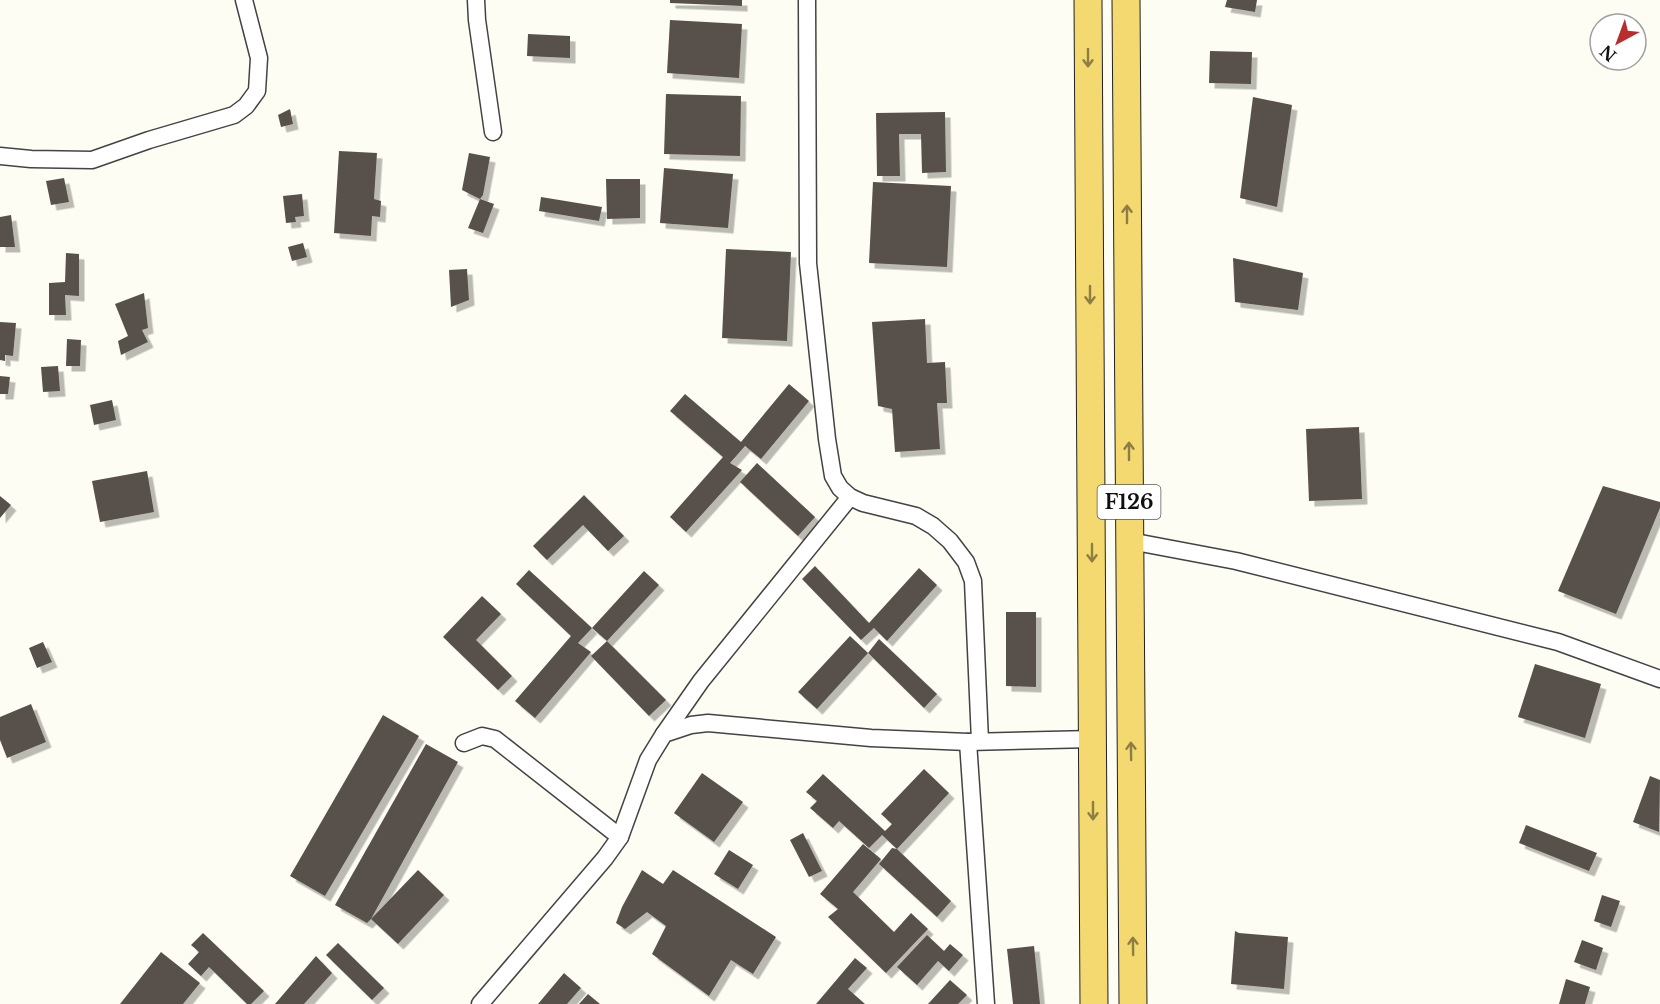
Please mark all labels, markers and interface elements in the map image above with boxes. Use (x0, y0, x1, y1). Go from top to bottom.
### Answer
north arrow (1588, 12, 1648, 72)
text: N (1596, 41, 1620, 66)
one-way arrow (1082, 48, 1094, 68)
one-way arrow (1121, 204, 1133, 224)
one-way arrow (1084, 285, 1096, 305)
one-way arrow (1123, 441, 1135, 461)
road number: F126 (1098, 485, 1160, 519)
one-way arrow (1086, 543, 1098, 563)
one-way arrow (1125, 741, 1137, 761)
one-way arrow (1087, 801, 1099, 821)
one-way arrow (1127, 936, 1139, 956)

